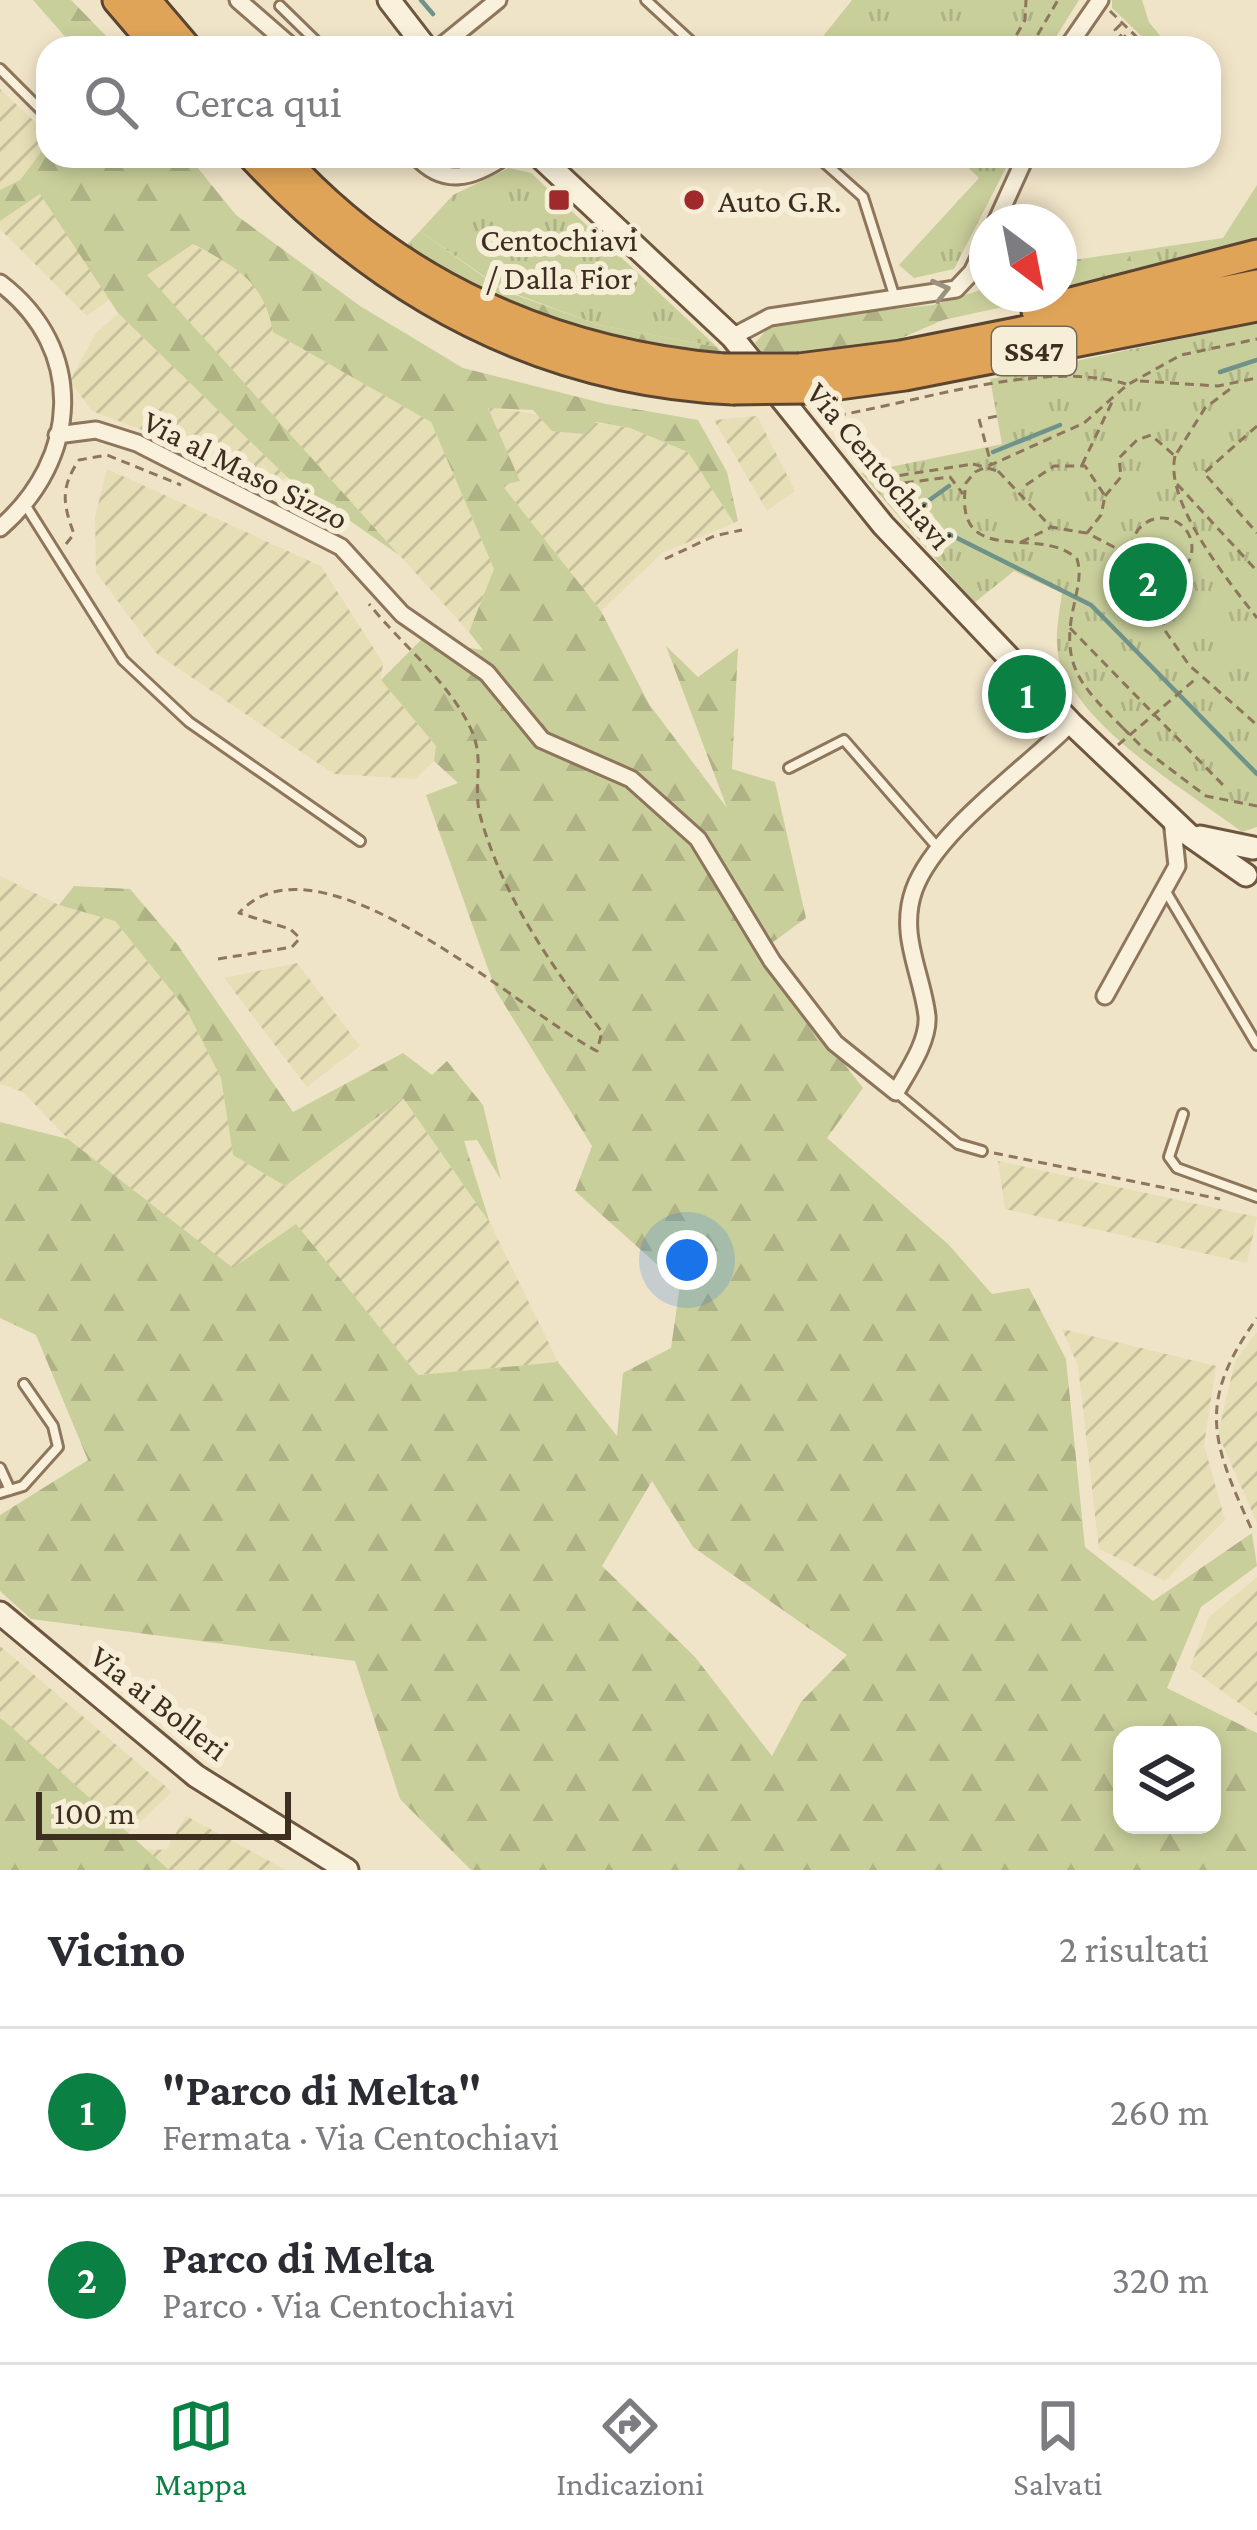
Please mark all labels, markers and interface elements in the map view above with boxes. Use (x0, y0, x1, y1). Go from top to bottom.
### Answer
search box (36, 36, 1221, 168)
icon: search (78, 69, 144, 135)
text: Cerca qui (174, 77, 342, 127)
place label: Auto G.R. (718, 182, 841, 219)
marker: Centochiavi / Dalla Fior (546, 187, 572, 213)
marker: Auto G.R. (681, 187, 707, 213)
north arrow (969, 204, 1077, 312)
place label: Centochiavi / Dalla Fior (480, 221, 638, 296)
one-way arrow (930, 279, 951, 304)
road number: SS47 (992, 327, 1076, 375)
street label: Via Centochiavi (799, 375, 960, 556)
street label: Via al Maso Sizzo (137, 402, 354, 537)
pin: 2 (1109, 537, 1187, 627)
pin: 1 (988, 649, 1066, 739)
your location (657, 1230, 717, 1290)
street label: Via ai Bolleri (83, 1637, 236, 1768)
map controls (1113, 1726, 1221, 1834)
button: layers (1113, 1726, 1221, 1834)
scale bar (36, 1786, 291, 1839)
text: 100 m (54, 1794, 135, 1831)
text: Vicino (48, 1920, 186, 1977)
text: 2 risultati (1059, 1927, 1209, 1970)
text: "Parco di Melta" (162, 2065, 481, 2115)
text: 1 (80, 2090, 94, 2133)
text: 260 m (1110, 2090, 1209, 2133)
text: Fermata · Via Centochiavi (162, 2115, 559, 2158)
text: Parco di Melta (162, 2233, 435, 2283)
text: 2 (77, 2258, 97, 2301)
text: 320 m (1111, 2258, 1209, 2301)
text: Parco · Via Centochiavi (162, 2283, 515, 2326)
tab: Mappa (155, 2393, 247, 2502)
tab: Indicazioni (556, 2393, 704, 2502)
tab: Salvati (1013, 2393, 1102, 2502)

